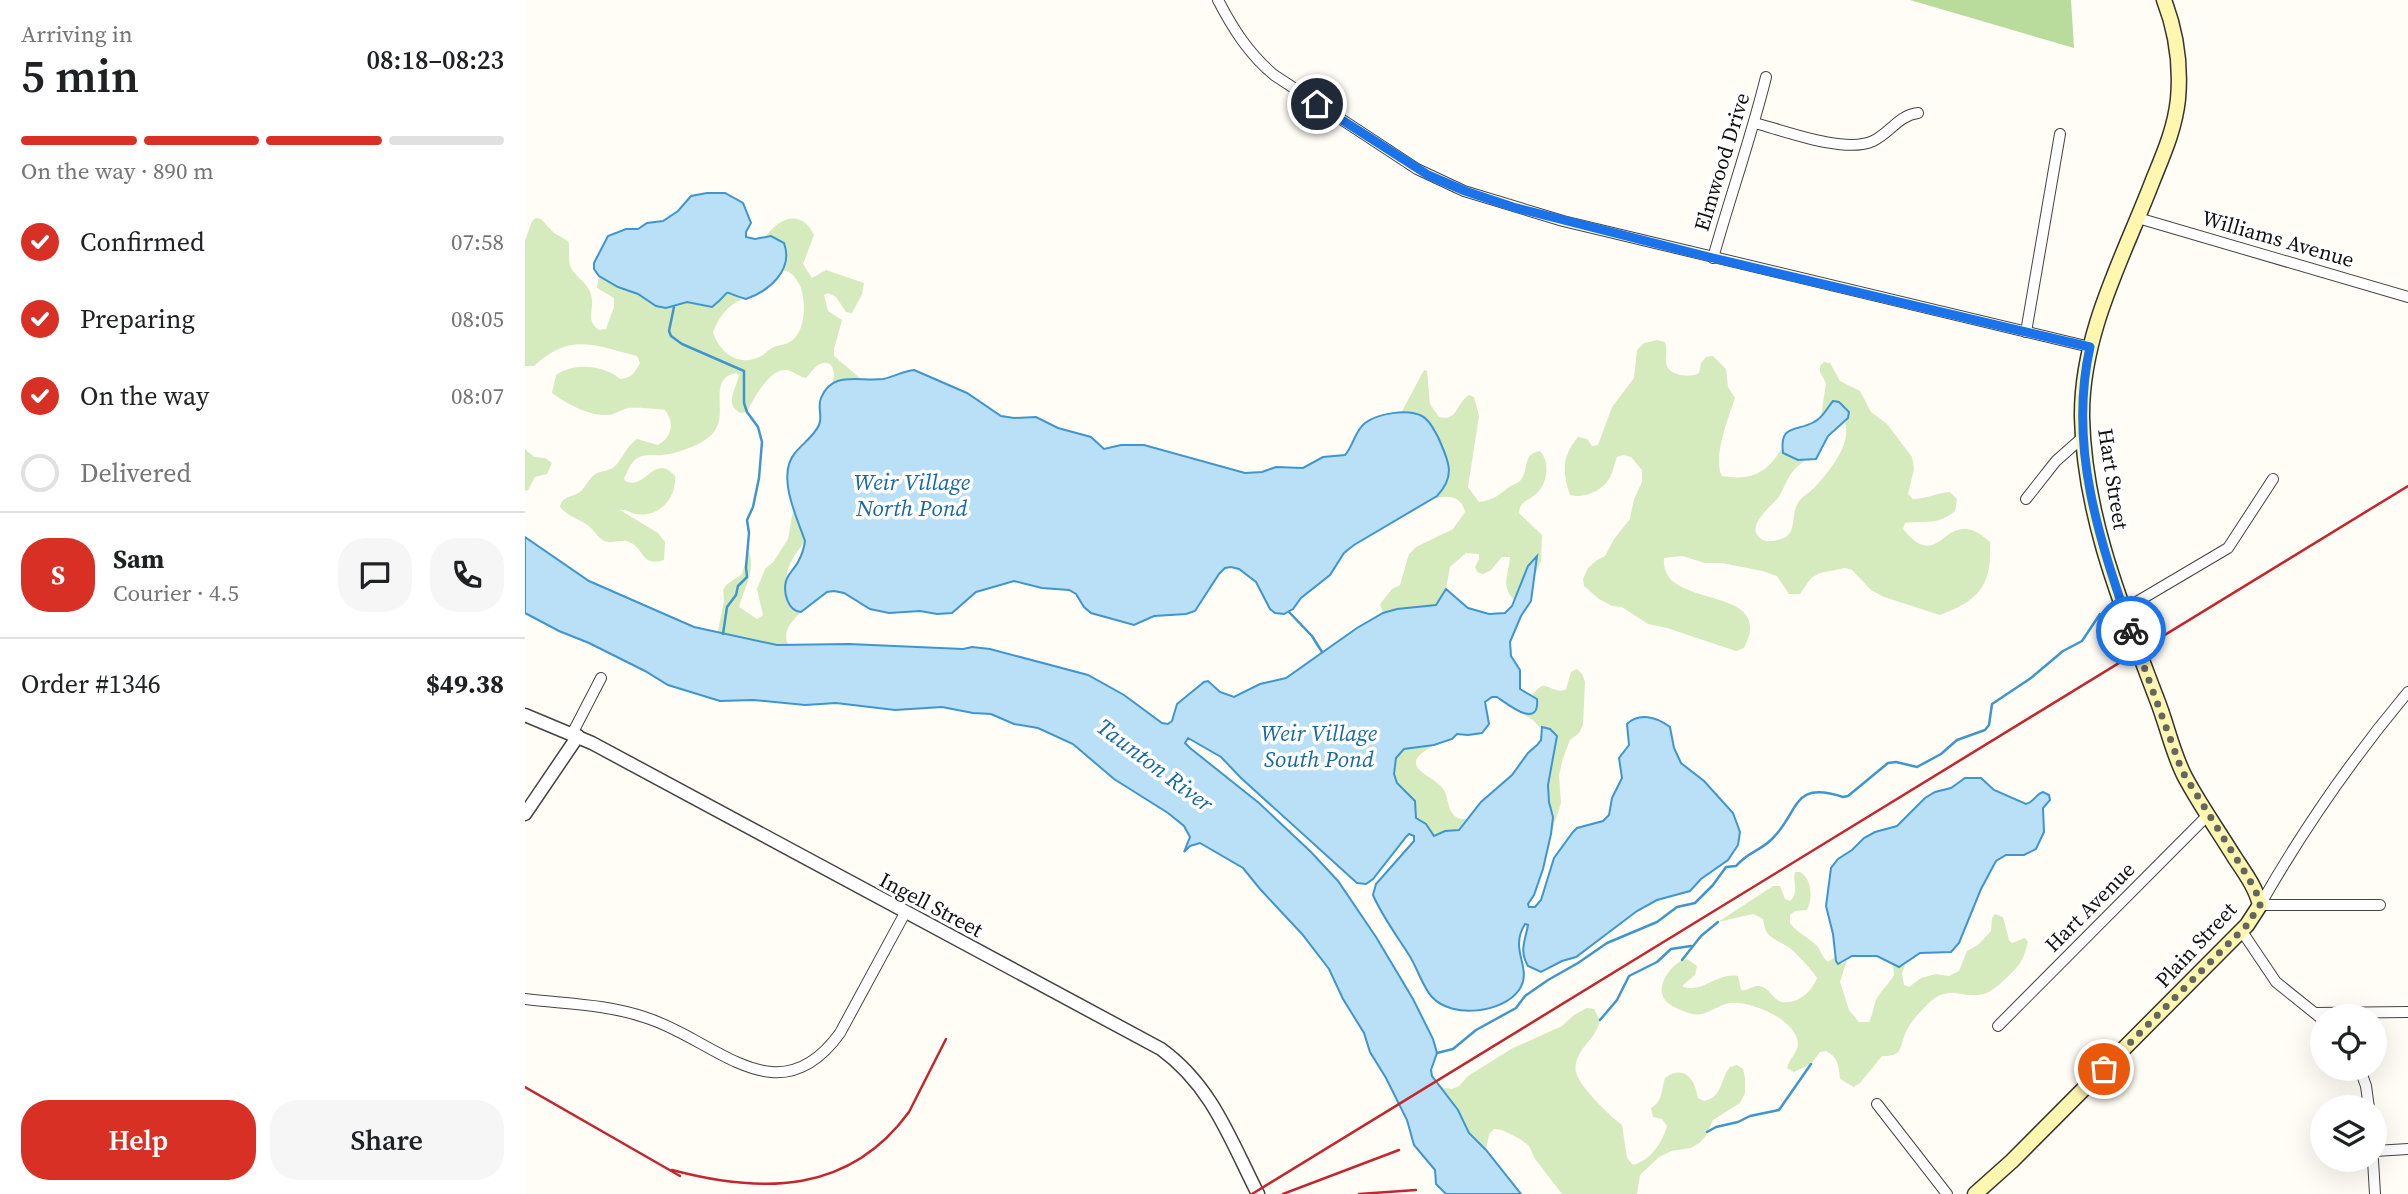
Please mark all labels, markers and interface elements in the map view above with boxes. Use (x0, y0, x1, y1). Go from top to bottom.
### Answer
text: Arriving in (21, 18, 133, 50)
text: 08:18–08:23 (367, 42, 504, 78)
text: 5 min (21, 44, 139, 107)
pin (1287, 74, 1347, 134)
icon: home (1298, 85, 1336, 123)
street label: Elmwood Drive (1687, 89, 1756, 235)
text: On the way · 890 m (21, 155, 214, 187)
street label: Williams Avenue (2199, 203, 2358, 274)
icon: check (21, 223, 59, 261)
text: Confirmed (80, 224, 205, 260)
text: 07:58 (451, 226, 504, 258)
icon: check (21, 300, 59, 338)
text: Preparing (80, 301, 195, 337)
text: 08:05 (451, 303, 504, 335)
icon: check (21, 377, 59, 415)
text: On the way (80, 378, 209, 414)
text: 08:07 (451, 380, 504, 412)
street label: Hart Street (2091, 426, 2136, 532)
text: Delivered (80, 455, 191, 491)
water label: Weir Village North Pond (854, 466, 971, 524)
button: chat (338, 538, 412, 612)
button: phone (430, 538, 504, 612)
text: Sam (113, 541, 164, 577)
text: S (51, 557, 65, 593)
text: Courier · 4.5 (113, 577, 239, 609)
courier (2096, 596, 2166, 666)
icon: bike (2112, 612, 2150, 650)
text: Order #1346 (21, 666, 161, 702)
text: $49.38 (426, 666, 504, 702)
water label: Taunton River (1090, 711, 1220, 820)
water label: Weir Village South Pond (1261, 717, 1378, 775)
street label: Hart Avenue (2038, 855, 2141, 958)
street label: Ingell Street (874, 865, 988, 944)
street label: Plain Street (2148, 895, 2243, 994)
map controls (2310, 1004, 2387, 1172)
button: locate (2310, 1004, 2387, 1081)
pin (2074, 1039, 2134, 1099)
icon: bag (2085, 1050, 2123, 1088)
button: layers (2310, 1095, 2387, 1172)
button: Help (21, 1100, 256, 1180)
button: Share (270, 1100, 504, 1180)

